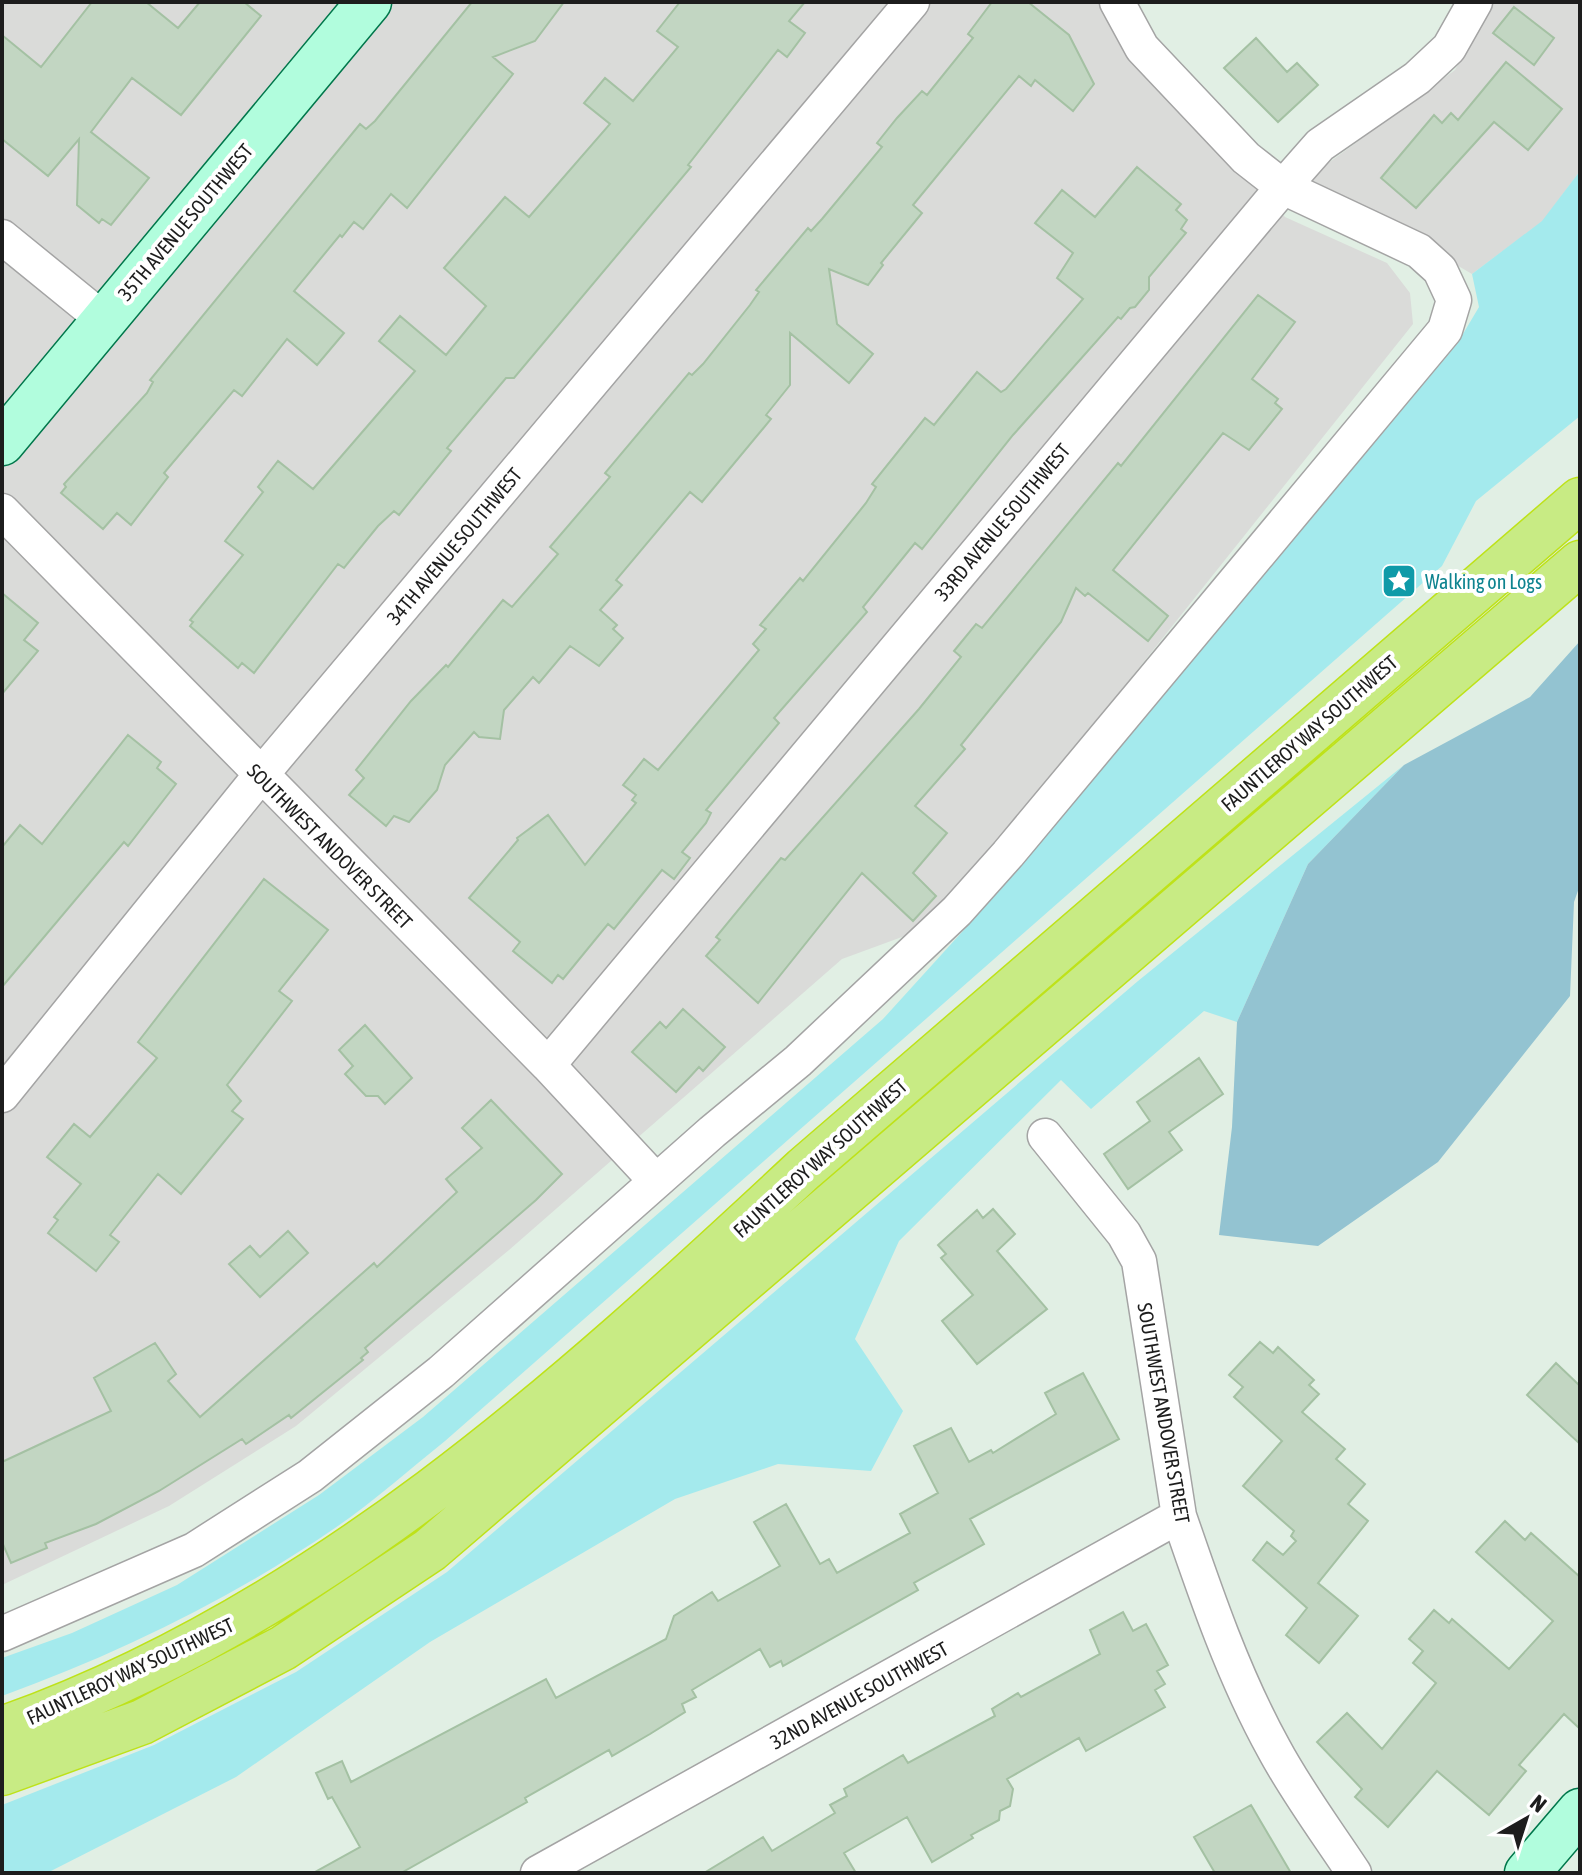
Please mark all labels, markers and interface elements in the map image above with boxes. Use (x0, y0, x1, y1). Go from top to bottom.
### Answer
street label: 35TH AVENUE SOUTHWEST (113, 139, 257, 305)
street label: 33RD AVENUE SOUTHWEST (930, 439, 1075, 605)
street label: 34TH AVENUE SOUTHWEST (382, 463, 526, 629)
place icon: Walking on Logs (1380, 562, 1418, 600)
place label: Walking on Logs (1425, 570, 1542, 593)
street label: FAUNTLEROY WAY SOUTHWEST (1216, 650, 1402, 816)
street label: SOUTHWEST ANDOVER STREET (243, 759, 417, 933)
street label: FAUNTLEROY WAY SOUTHWEST (728, 1074, 912, 1242)
street label: SOUTHWEST ANDOVER STREET (1133, 1301, 1195, 1525)
street label: FAUNTLEROY WAY SOUTHWEST (23, 1613, 237, 1729)
street label: 32ND AVENUE SOUTHWEST (766, 1636, 952, 1753)
north arrow (1486, 1779, 1566, 1859)
text: N (1525, 1789, 1552, 1818)

